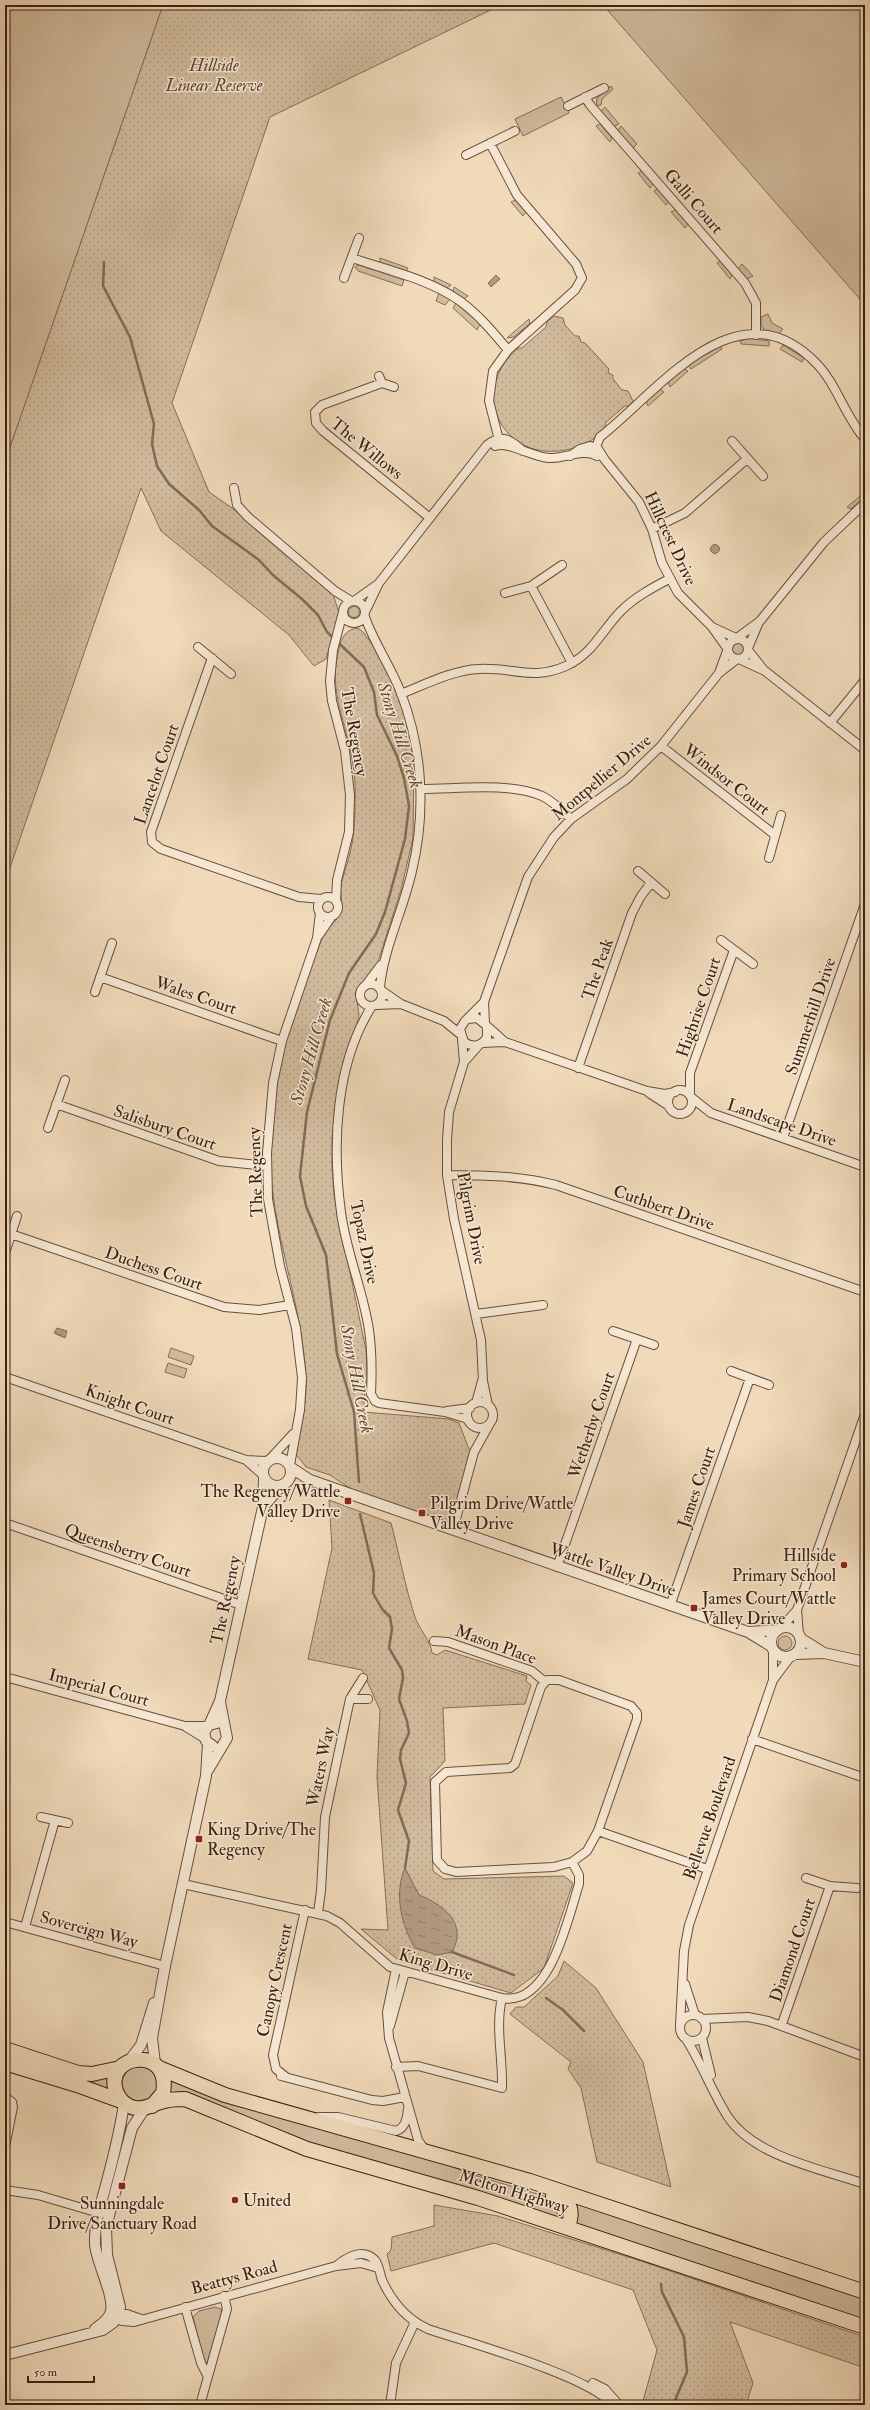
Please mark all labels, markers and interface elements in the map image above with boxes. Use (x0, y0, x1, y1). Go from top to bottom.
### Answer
park label: Hillside Linear Reserve (165, 55, 263, 96)
street label: Galli Court (660, 164, 728, 239)
street label: The Willows (326, 413, 407, 484)
street label: Hillcrest Drive (640, 488, 701, 589)
water label: Stony Hill Creek (371, 678, 427, 791)
street label: The Regency (335, 686, 373, 779)
street label: Lancelot Court (129, 721, 184, 827)
street label: Montpellier Drive (547, 730, 656, 826)
street label: Windsor Court (678, 738, 775, 820)
street label: The Peak (577, 936, 618, 1003)
street label: Highrise Court (672, 954, 726, 1060)
street label: Summerhill Drive (781, 955, 840, 1078)
street label: Wales Court (151, 971, 240, 1019)
water label: Stony Hill Creek (285, 995, 338, 1108)
street label: Landscape Drive (724, 1094, 839, 1152)
street label: Salisbury Court (111, 1100, 219, 1156)
street label: The Regency (243, 1126, 269, 1217)
street label: Pilgrim Drive (452, 1170, 491, 1266)
street label: Cuthbert Drive (611, 1180, 717, 1235)
street label: Topaz Drive (344, 1198, 384, 1286)
street label: Duchess Court (102, 1242, 206, 1295)
water label: Stony Hill Creek (335, 1322, 378, 1435)
street label: Wetherby Court (563, 1369, 621, 1482)
street label: Knight Court (83, 1379, 178, 1430)
street label: James Court (672, 1443, 721, 1532)
place label: The Regency/Wattle Valley Drive (200, 1481, 340, 1523)
place label: Pilgrim Drive/Wattle Valley Drive (430, 1493, 573, 1535)
marker: The Regency/Wattle Valley Drive (343, 1496, 353, 1506)
marker: Pilgrim Drive/Wattle Valley Drive (417, 1508, 427, 1518)
street label: Queensberry Court (62, 1519, 194, 1583)
street label: Wattle Valley Drive (546, 1538, 679, 1602)
place label: Hillside Primary School (732, 1545, 837, 1587)
street label: The Regency (206, 1553, 246, 1646)
marker: Hillside Primary School (839, 1560, 849, 1570)
place label: James Court/Wattle Valley Drive (701, 1588, 836, 1630)
marker: James Court/Wattle Valley Drive (689, 1603, 699, 1613)
street label: Mason Place (452, 1620, 539, 1669)
street label: Imperial Court (46, 1664, 152, 1712)
street label: Waters Way (302, 1725, 340, 1810)
street label: Bellevue Boulevard (679, 1753, 741, 1883)
place label: King Drive/The Regency (207, 1819, 316, 1861)
marker: King Drive/The Regency (194, 1834, 204, 1844)
street label: Diamond Court (765, 1895, 820, 2005)
street label: Sovereign Way (37, 1906, 141, 1954)
street label: Canopy Crescent (252, 1921, 298, 2039)
street label: King Drive (396, 1944, 475, 1985)
street label: Melton Highway (456, 2165, 572, 2219)
marker: Sunningdale Drive/Sanctuary Road (117, 2181, 127, 2191)
place label: United (243, 2190, 292, 2211)
place label: Sunningdale Drive/Sanctuary Road (47, 2193, 197, 2235)
marker: United (230, 2195, 240, 2205)
street label: Beattys Road (189, 2256, 281, 2300)
scale bar (28, 2358, 94, 2384)
text: 50 m (34, 2365, 58, 2380)

